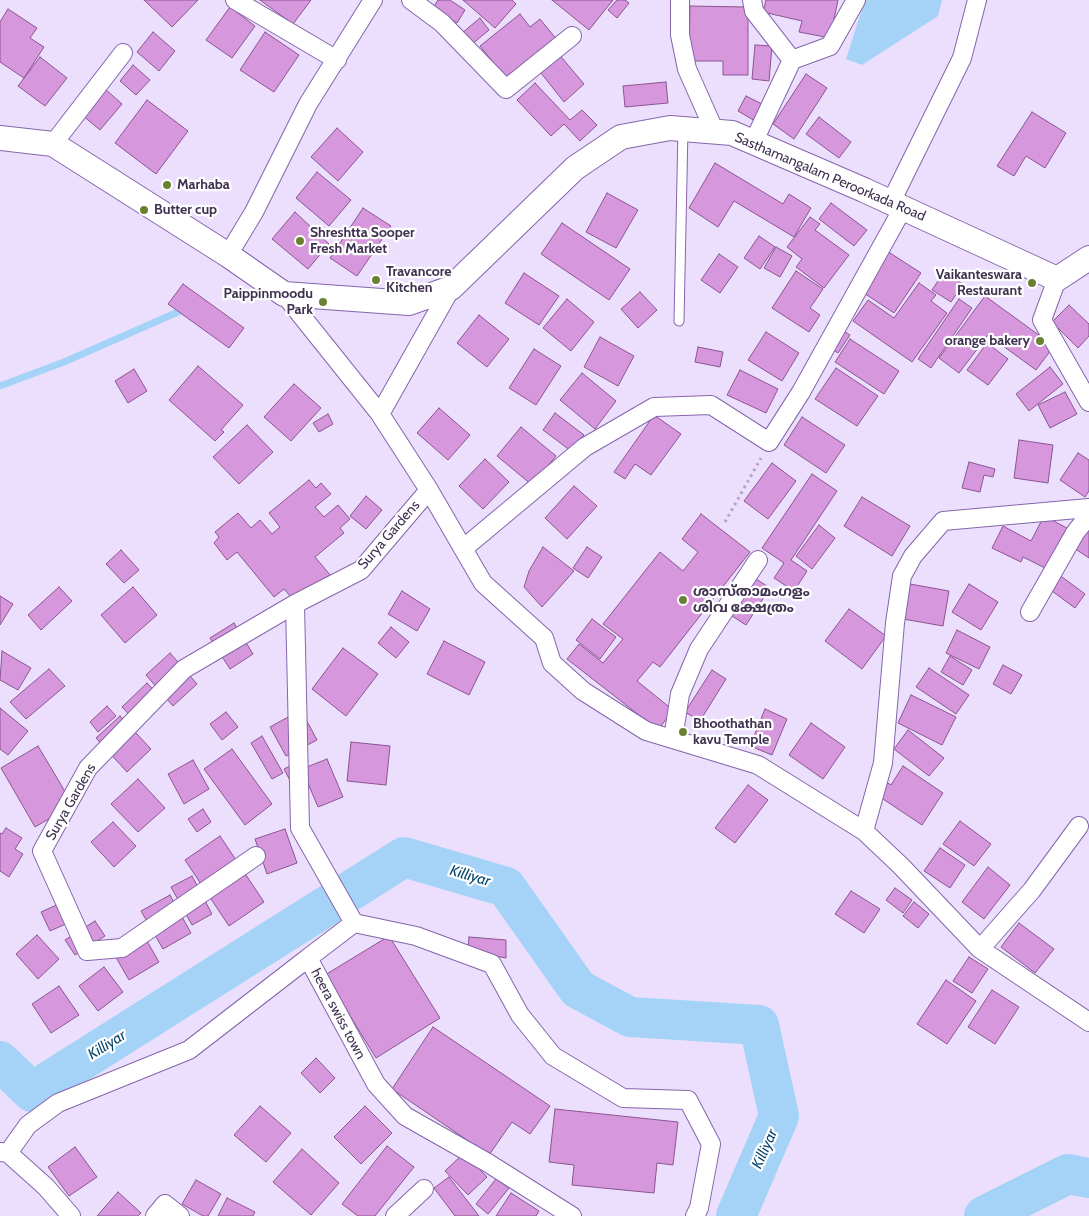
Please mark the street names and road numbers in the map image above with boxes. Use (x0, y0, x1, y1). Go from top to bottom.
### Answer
street label: Sasthamangalam Peroorkada Road (732, 129, 928, 225)
street label: Surya Gardens (355, 497, 423, 573)
street label: Surya Gardens (42, 761, 100, 843)
street label: heera swiss town (307, 966, 369, 1062)

